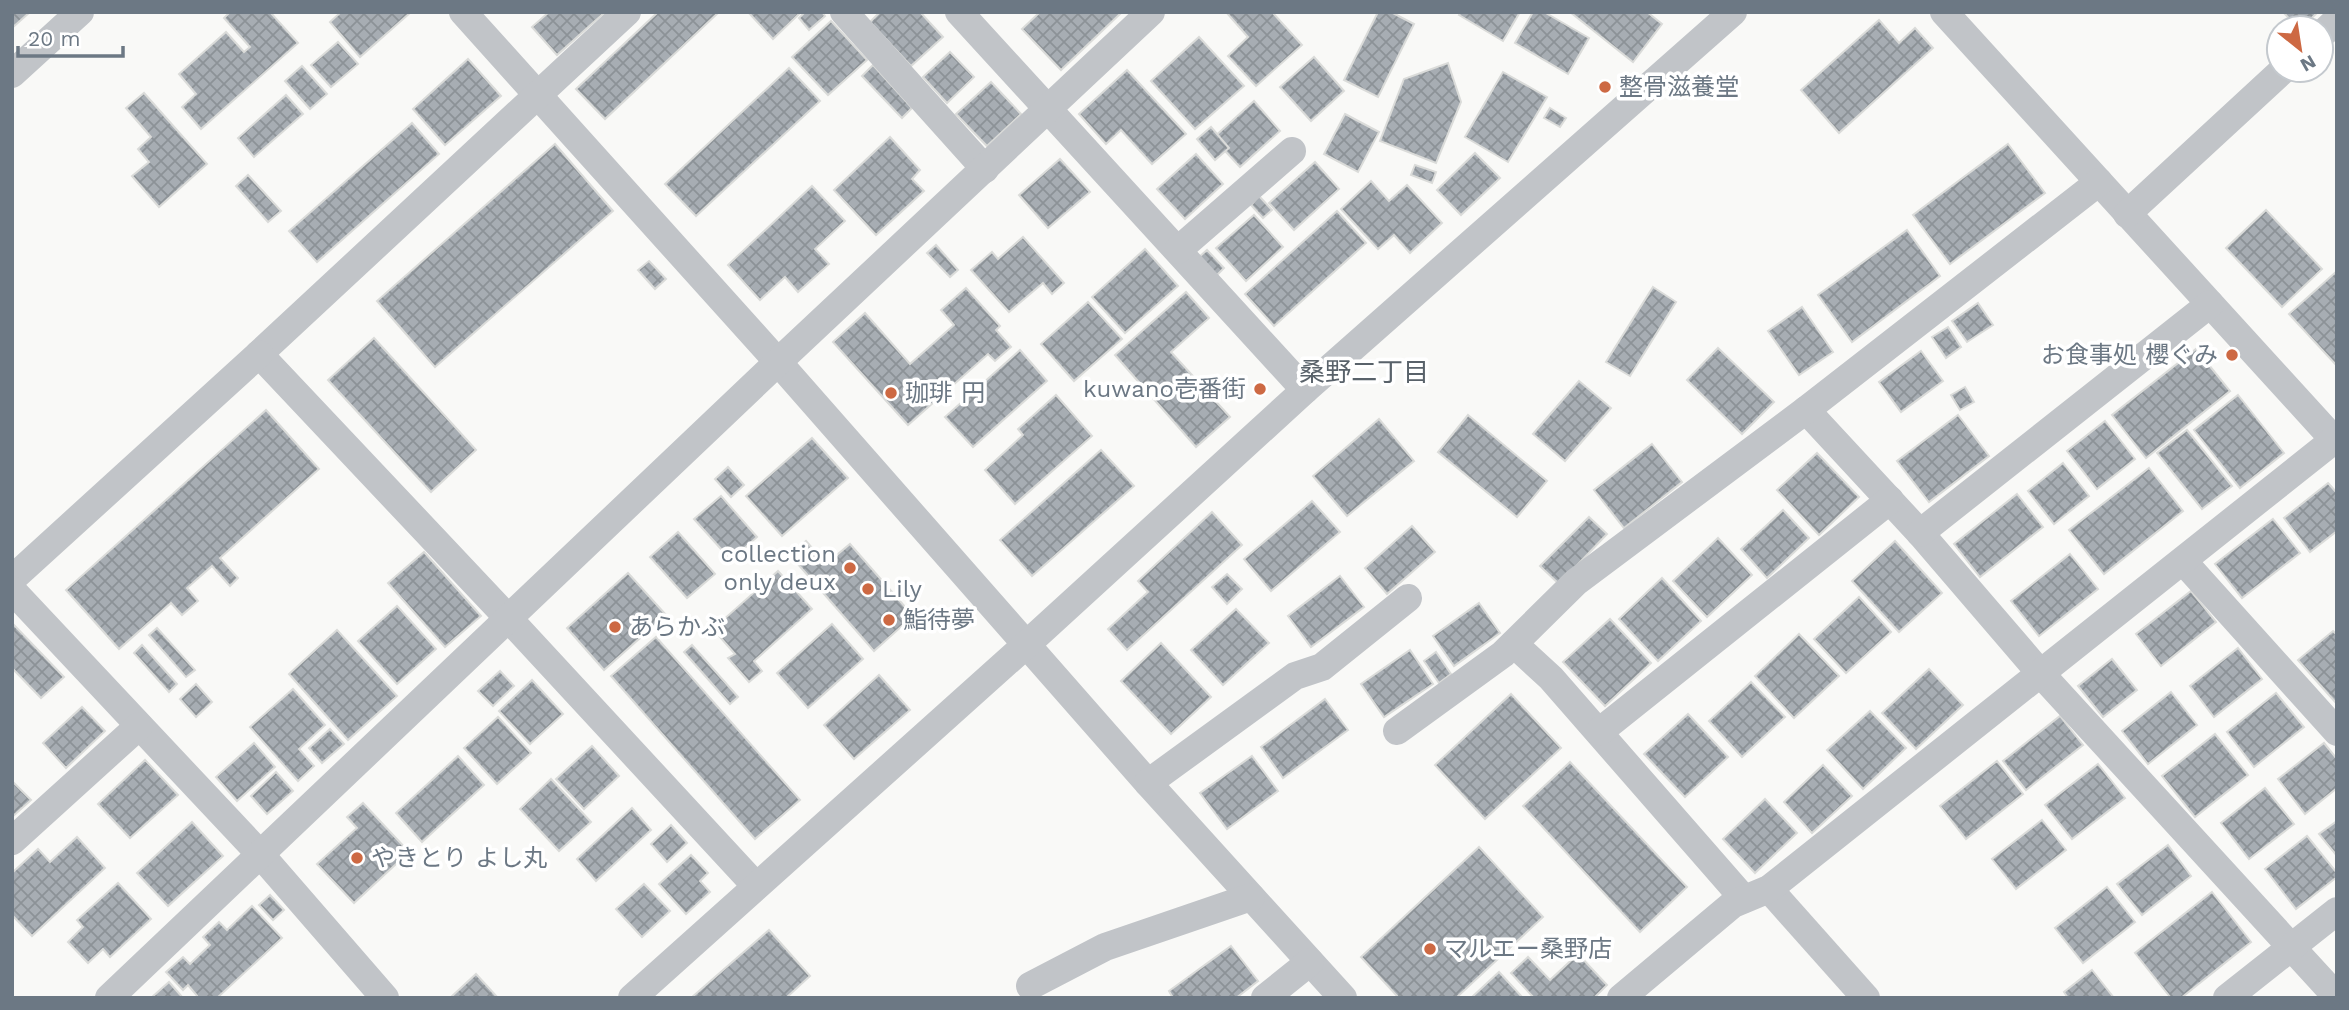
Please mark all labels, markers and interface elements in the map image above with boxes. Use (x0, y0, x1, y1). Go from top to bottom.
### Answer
scale bar (18, 14, 122, 58)
north arrow (2265, 14, 2335, 84)
text: 20 m (28, 26, 80, 51)
text: N (2296, 50, 2320, 77)
place label: 整骨滋養堂 (1619, 73, 1739, 101)
marker: 整骨滋養堂 (1597, 79, 1613, 95)
place label: お食事処 櫻ぐみ (2041, 341, 2218, 369)
marker: お食事処 櫻ぐみ (2224, 347, 2240, 363)
district label: 桑野二丁目 (1299, 357, 1429, 387)
place label: kuwano壱番街 (1083, 375, 1246, 403)
place label: 珈琲 円 (905, 379, 985, 407)
marker: kuwano壱番街 (1252, 381, 1268, 397)
marker: 珈琲 円 (883, 385, 899, 401)
place label: collection only deux (720, 540, 836, 596)
marker: collection only deux (842, 560, 858, 576)
place label: Lily (882, 575, 922, 603)
marker: Lily (860, 581, 876, 597)
place label: 鮨待夢 (903, 606, 975, 634)
marker: 鮨待夢 (881, 612, 897, 628)
place label: あらかぶ (629, 613, 725, 641)
marker: あらかぶ (607, 619, 623, 635)
place label: やきとり よし丸 (371, 844, 547, 872)
marker: やきとり よし丸 (349, 850, 365, 866)
place label: マルエー桑野店 (1444, 935, 1612, 963)
marker: マルエー桑野店 (1422, 941, 1438, 957)

